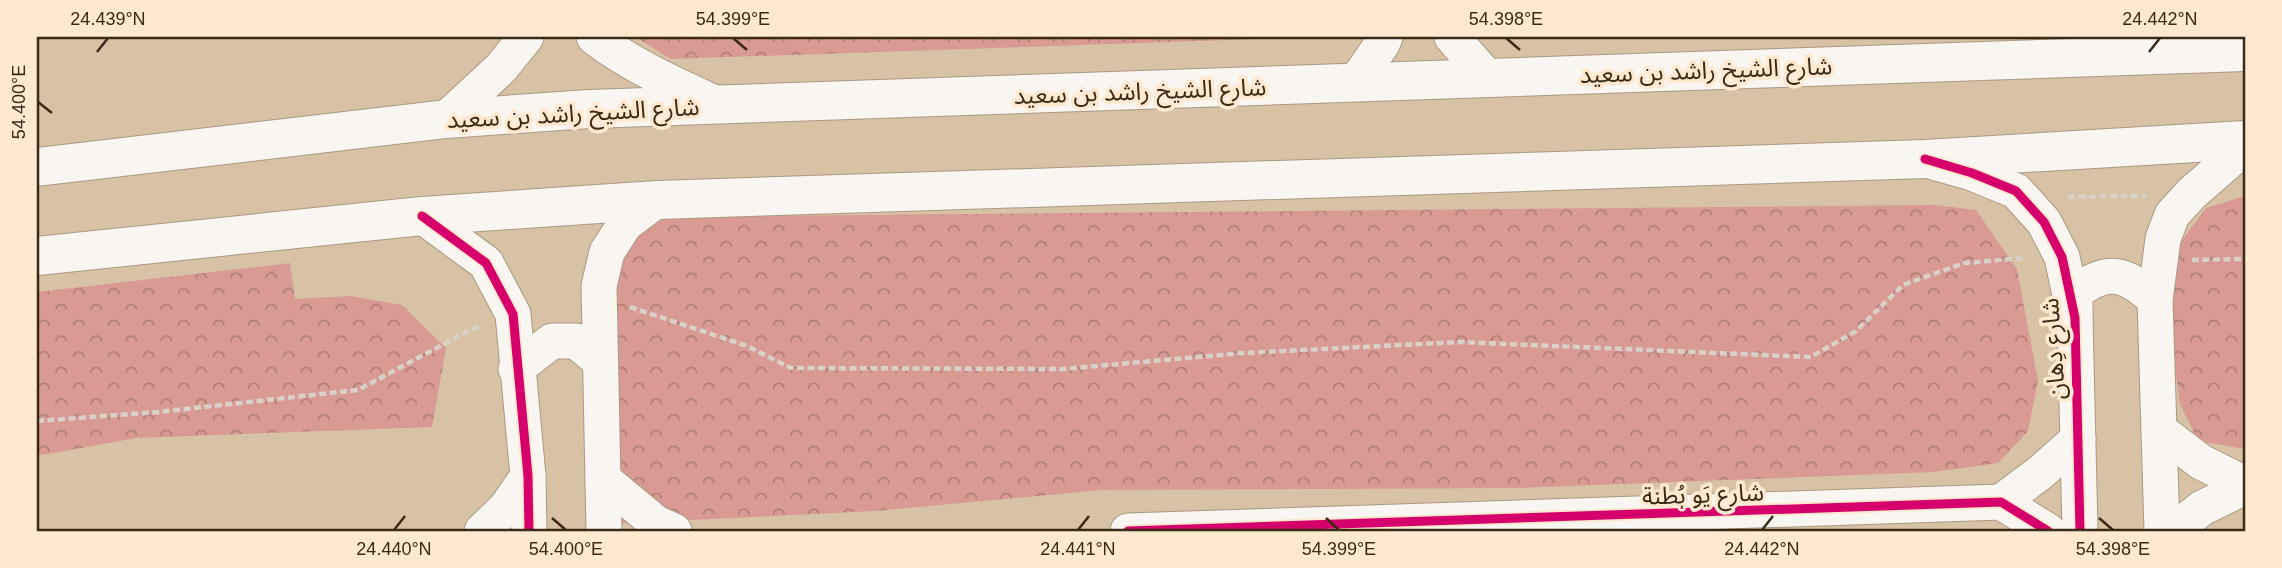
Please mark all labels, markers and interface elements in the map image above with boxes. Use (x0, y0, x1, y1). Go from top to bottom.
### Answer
text: 24.439°N (70, 9, 146, 29)
text: 54.399°E (696, 9, 770, 29)
text: 54.398°E (1469, 9, 1543, 29)
text: 24.442°N (2122, 9, 2198, 29)
street label: شارع الشيخ راشد بن سعيد (1579, 52, 1833, 92)
text: 54.400°E (9, 65, 29, 139)
street label: شارع الشيخ راشد بن سعيد (1013, 73, 1267, 113)
street label: شارع الشيخ راشد بن سعيد (446, 93, 700, 137)
street label: شارع دِهان (2036, 297, 2074, 401)
street label: شارع يَو بُطنة (1642, 478, 1765, 514)
text: 24.440°N (356, 539, 432, 559)
text: 54.400°E (529, 539, 603, 559)
text: 24.441°N (1040, 539, 1116, 559)
text: 54.399°E (1302, 539, 1376, 559)
text: 24.442°N (1724, 539, 1800, 559)
text: 54.398°E (2076, 539, 2150, 559)

